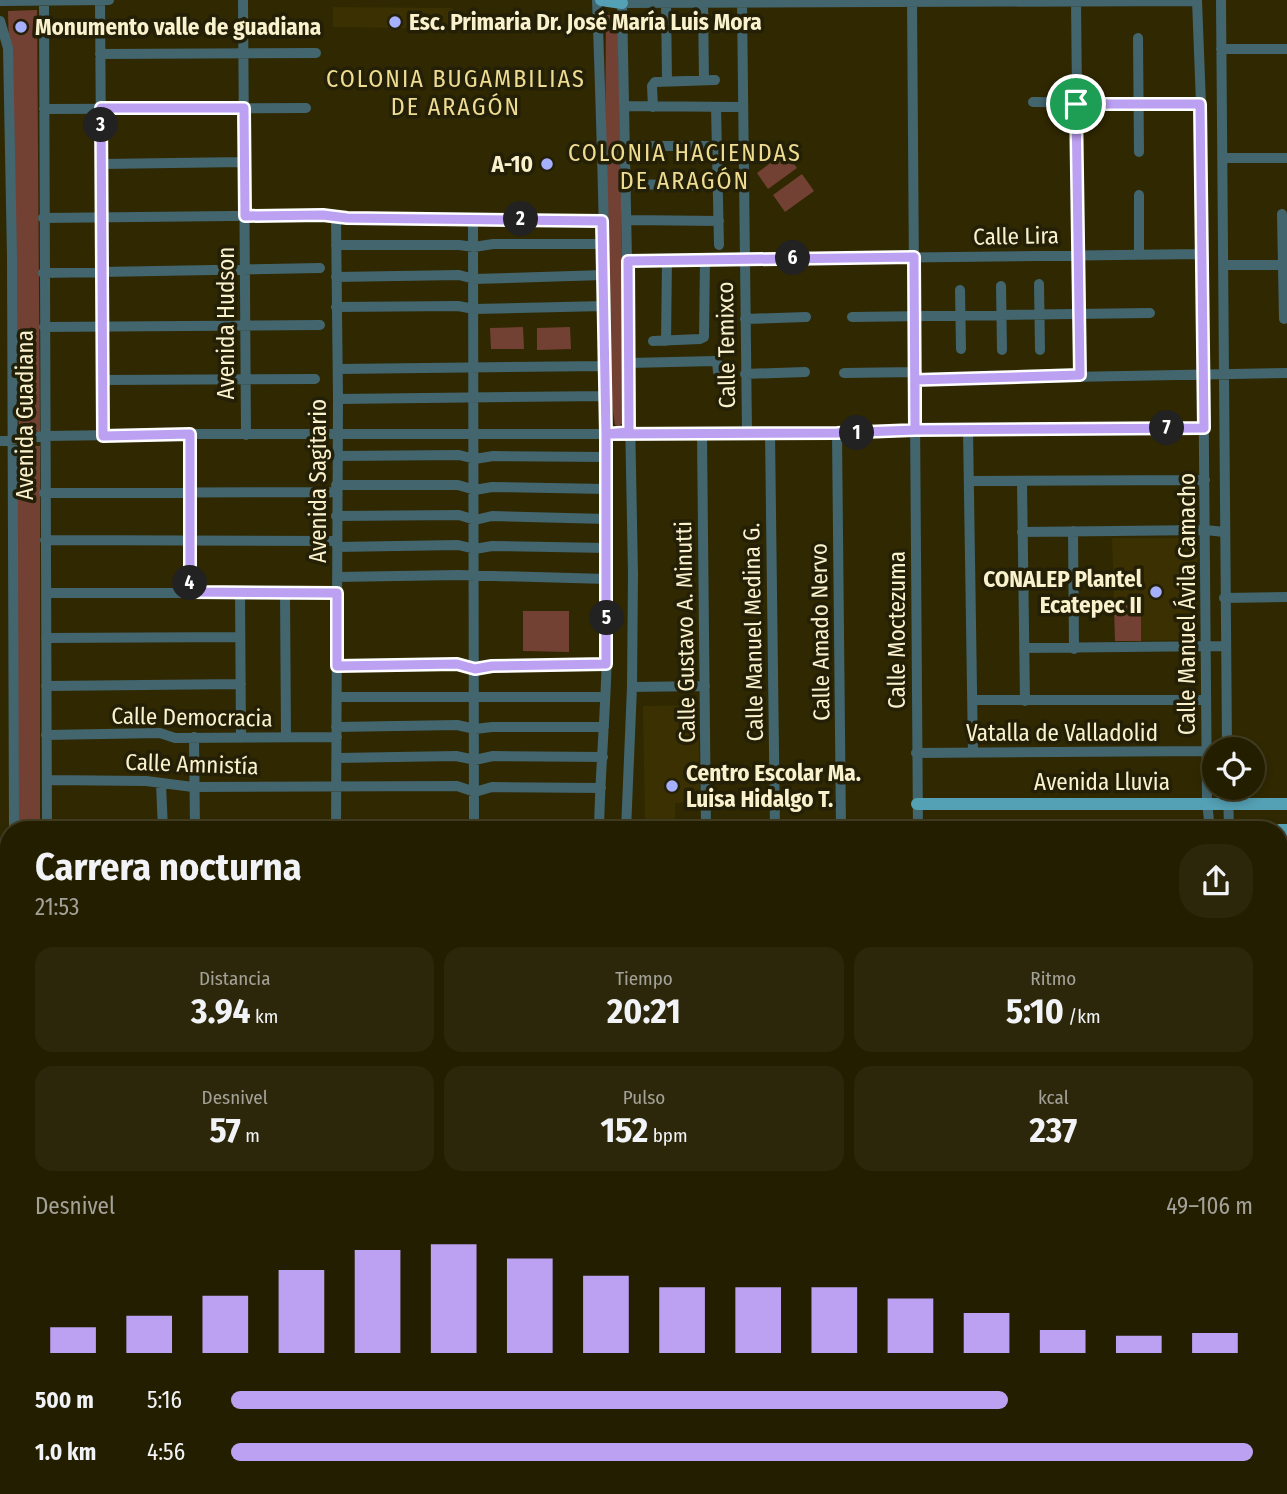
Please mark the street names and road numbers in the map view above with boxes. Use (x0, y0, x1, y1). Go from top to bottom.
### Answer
street label: Calle Lira (973, 221, 1059, 251)
street label: Avenida Hudson (212, 247, 240, 399)
street label: Calle Temixco (711, 281, 741, 409)
street label: Avenida Guadiana (11, 330, 39, 500)
street label: Avenida Sagitario (304, 399, 332, 563)
street label: Calle Manuel Ávila Camacho (1172, 473, 1201, 735)
street label: Calle Gustavo A. Minutti (669, 521, 701, 743)
street label: Calle Manuel Medina G. (737, 522, 769, 742)
street label: Calle Amado Nervo (804, 543, 836, 721)
street label: Calle Moctezuma (883, 551, 911, 709)
street label: Calle Democracia (111, 702, 273, 732)
street label: Vatalla de Valladolid (966, 719, 1158, 747)
street label: Calle Amnistía (125, 748, 259, 780)
street label: Avenida Lluvia (1034, 768, 1170, 796)

